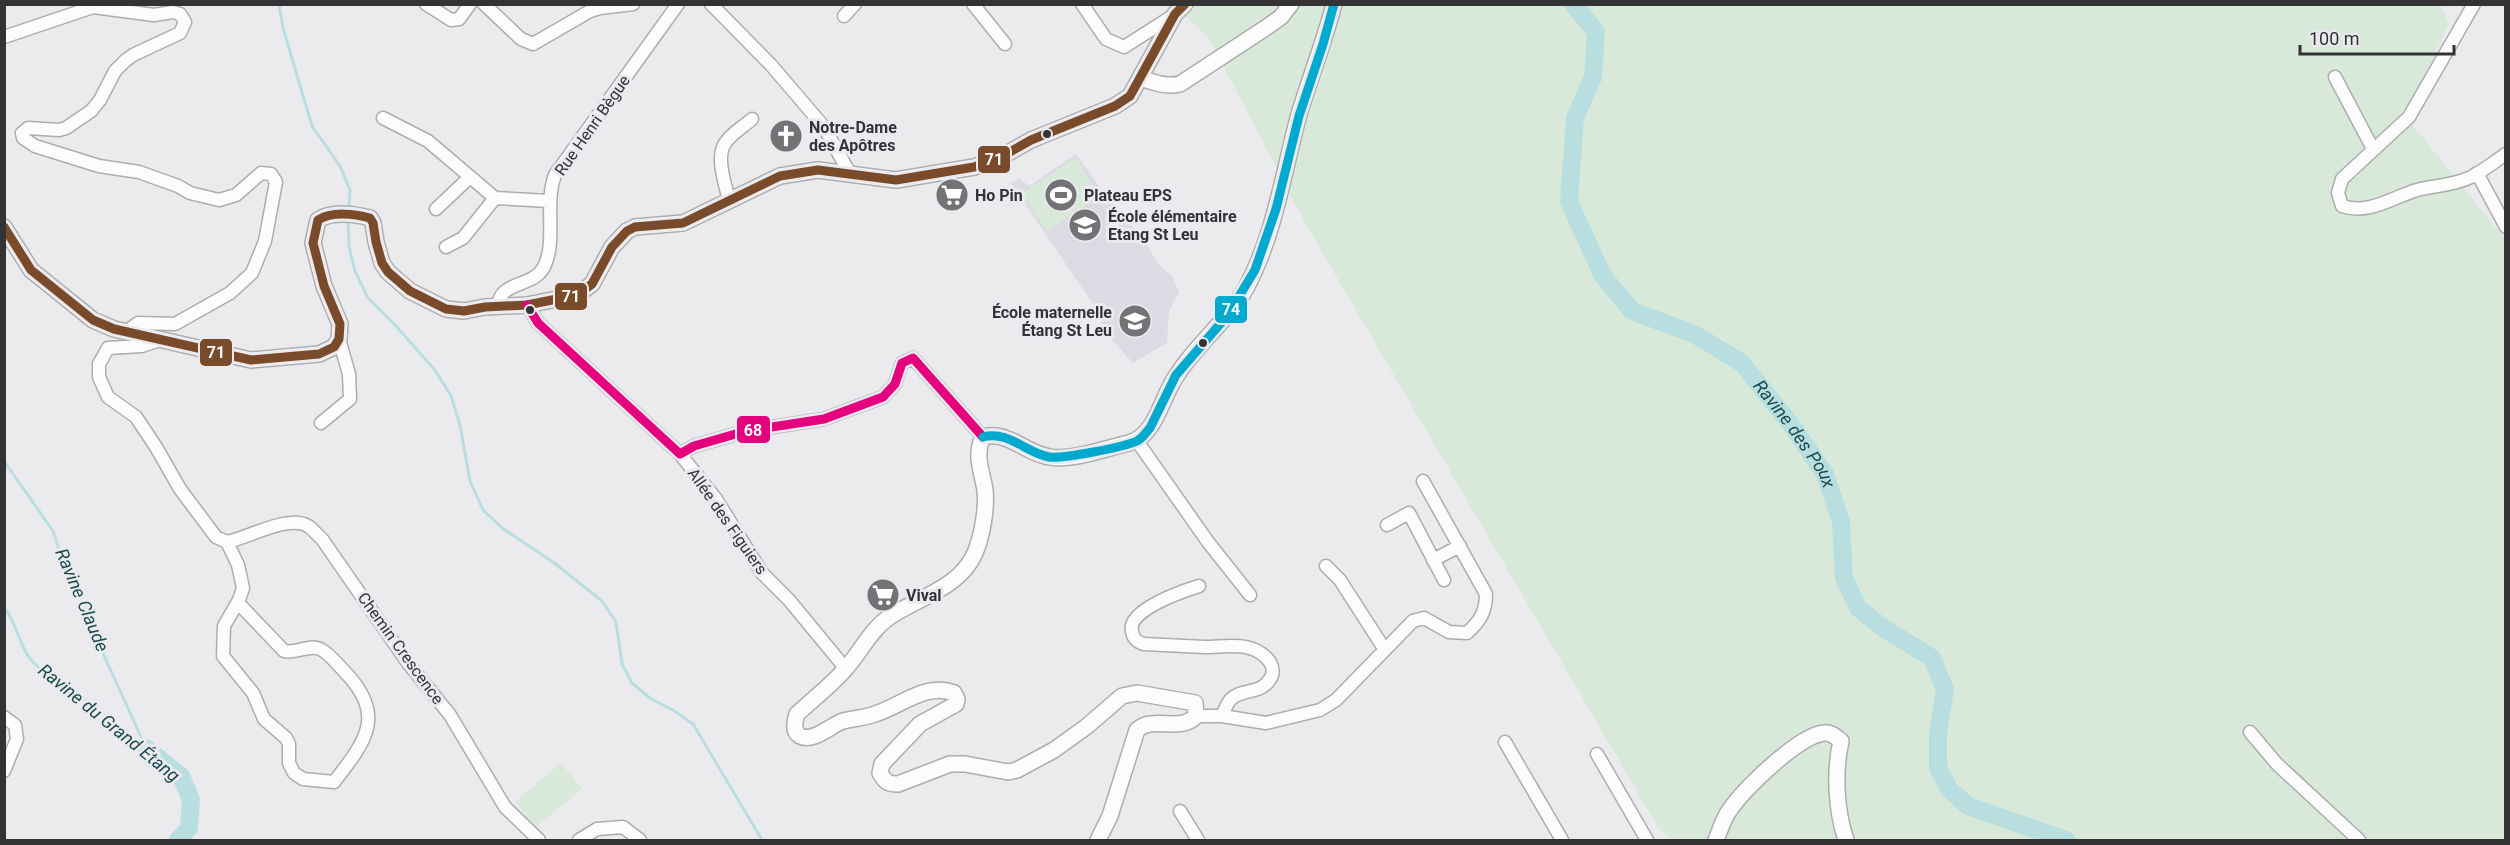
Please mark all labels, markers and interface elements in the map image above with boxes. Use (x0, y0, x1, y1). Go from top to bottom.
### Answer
scale bar (2300, 18, 2454, 56)
text: 100 m (2309, 28, 2360, 49)
street label: Rue Henri Bègue (551, 72, 634, 179)
church icon: Notre-Dame des Apôtres (768, 118, 804, 154)
place label: Notre-Dame des Apôtres (809, 118, 897, 155)
unlabelled marker (1041, 128, 1053, 140)
line badge: 71 (977, 145, 1011, 174)
text: 71 (985, 150, 1003, 169)
supermarket icon: Ho Pin (934, 177, 970, 213)
sports icon: Plateau EPS (1043, 177, 1079, 213)
place label: Ho Pin (975, 186, 1023, 205)
place label: Plateau EPS (1084, 186, 1172, 205)
school or university icon: École élémentaire Etang St Leu (1067, 207, 1103, 243)
place label: École élémentaire Etang St Leu (1108, 207, 1237, 244)
line badge: 71 (554, 282, 588, 311)
text: 71 (562, 287, 580, 306)
line badge: 74 (1214, 295, 1248, 324)
text: 74 (1222, 300, 1240, 319)
place label: École maternelle Étang St Leu (992, 303, 1112, 340)
school or university icon: École maternelle Étang St Leu (1117, 303, 1153, 339)
unlabelled marker (524, 304, 536, 316)
unlabelled marker (1197, 337, 1209, 349)
line badge: 71 (199, 338, 233, 367)
text: 71 (207, 343, 225, 362)
water label: Ravine des Poux (1749, 375, 1840, 491)
line badge: 68 (736, 415, 771, 444)
text: 68 (744, 421, 762, 440)
street label: Allée des Figuiers (684, 464, 771, 578)
water label: Ravine Claude (51, 545, 114, 655)
supermarket icon: Vival (865, 577, 901, 613)
place label: Vival (906, 586, 941, 605)
street label: Chemin Crescence (354, 589, 447, 708)
water label: Ravine du Grand Étang (35, 659, 184, 786)

